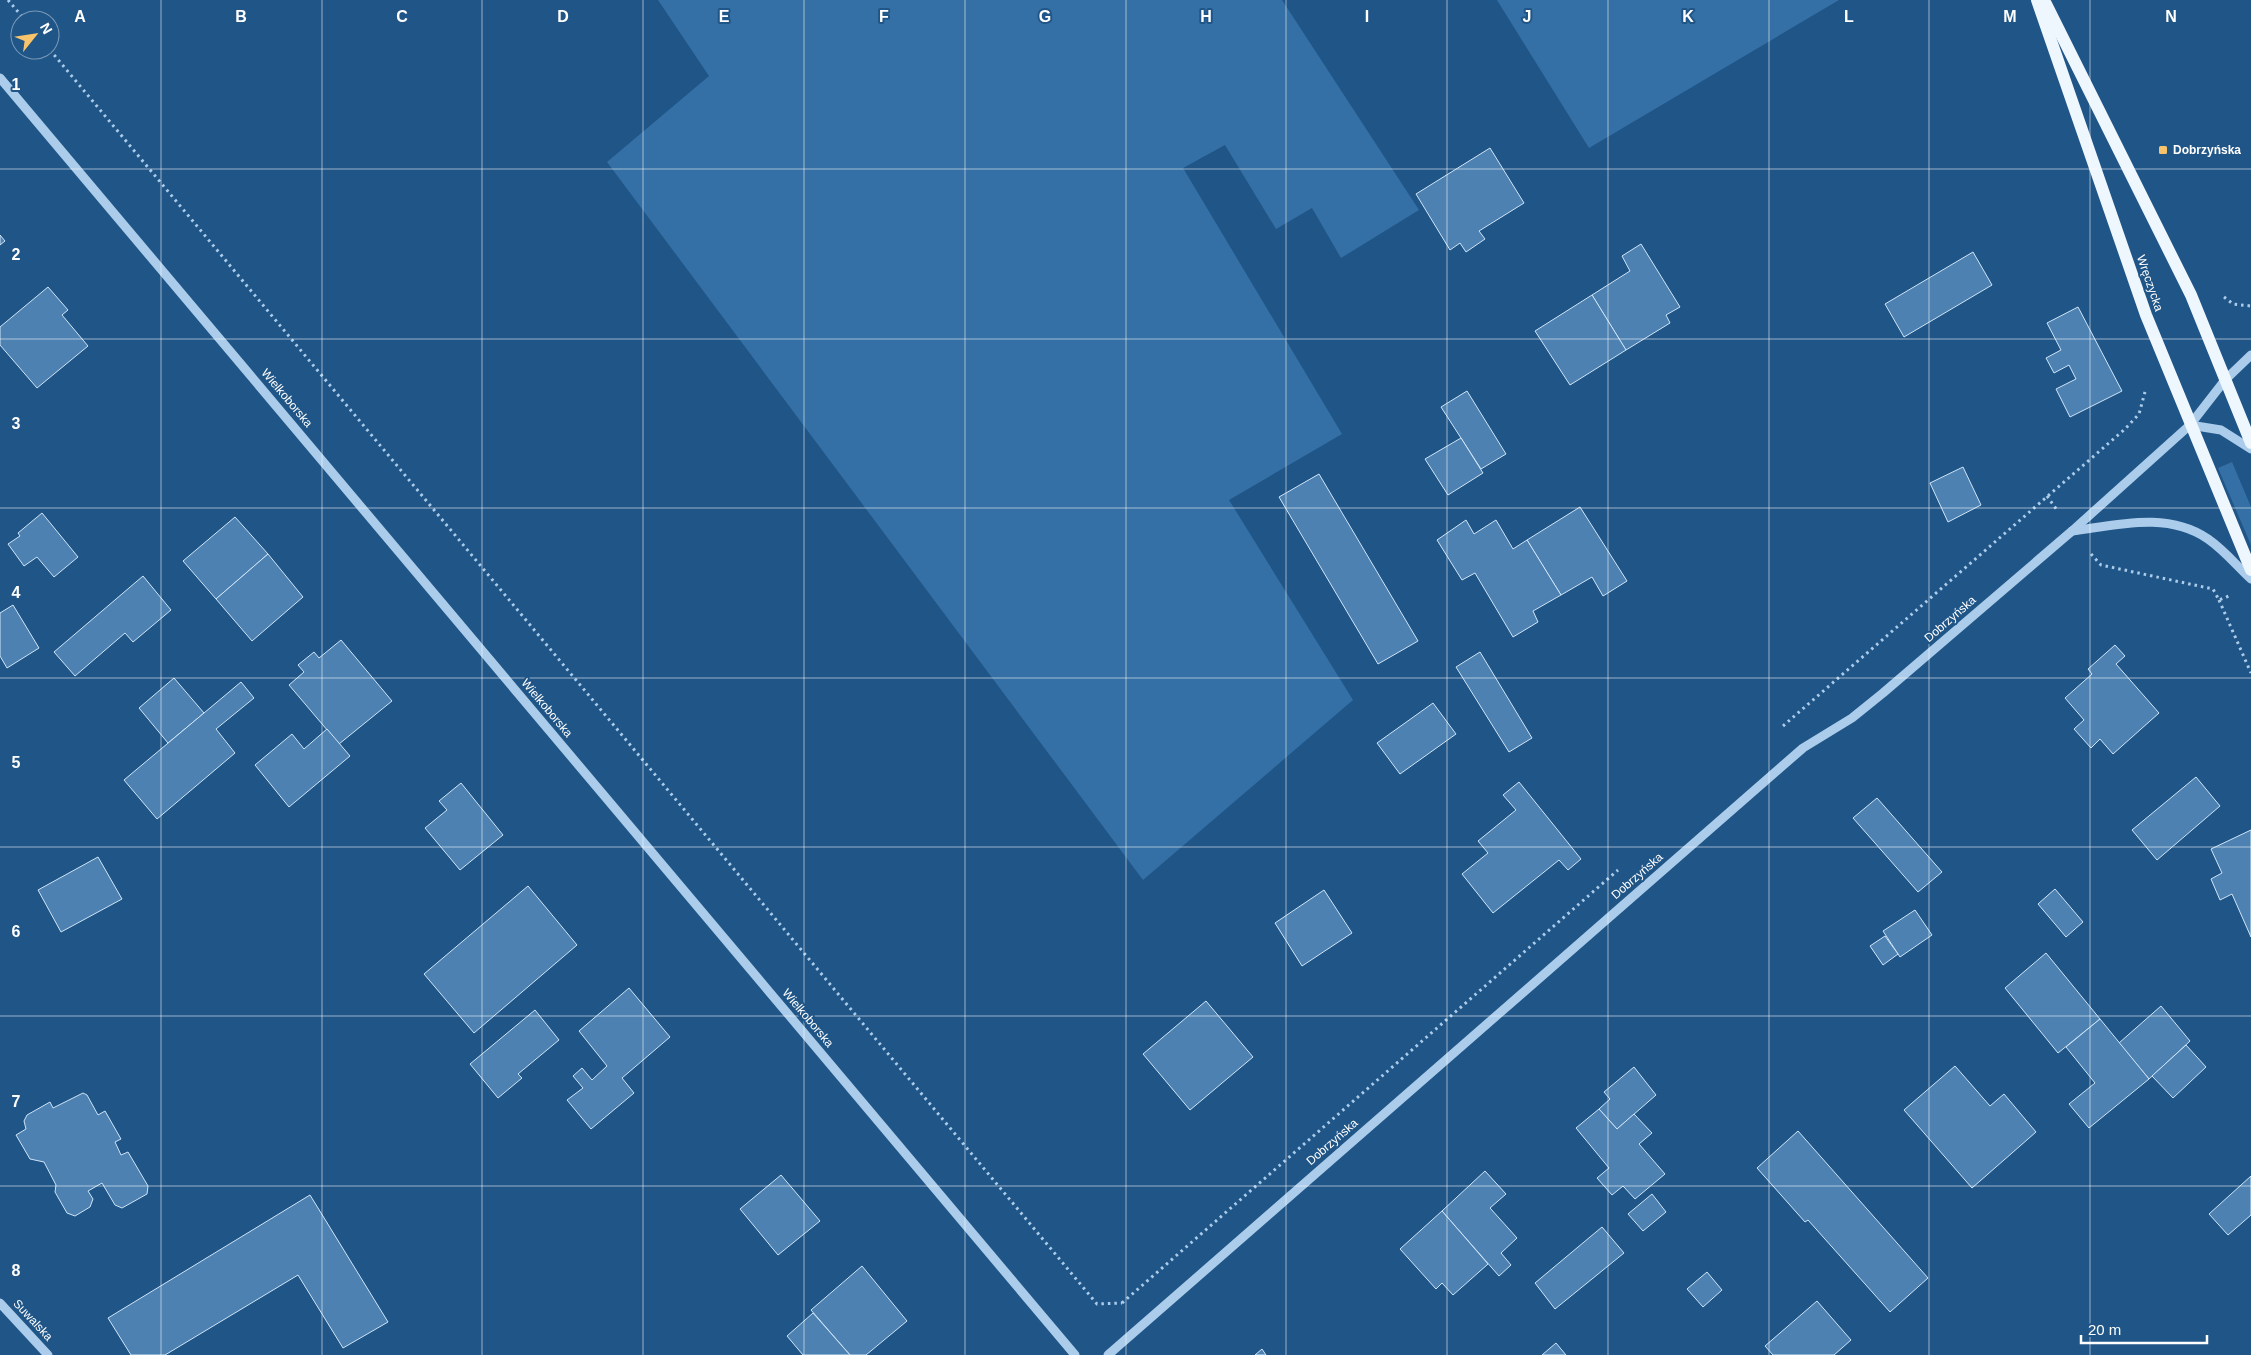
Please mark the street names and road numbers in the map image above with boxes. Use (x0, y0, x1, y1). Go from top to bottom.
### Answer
street label: Wręczycka (2134, 253, 2166, 313)
street label: Wielkoborska (258, 366, 316, 430)
street label: Dobrzyńska (1921, 593, 1979, 645)
street label: Wielkoborska (518, 676, 576, 740)
street label: Dobrzyńska (1608, 850, 1666, 902)
street label: Wielkoborska (779, 986, 837, 1050)
street label: Dobrzyńska (1303, 1116, 1361, 1168)
street label: Suwalska (10, 1296, 56, 1344)

